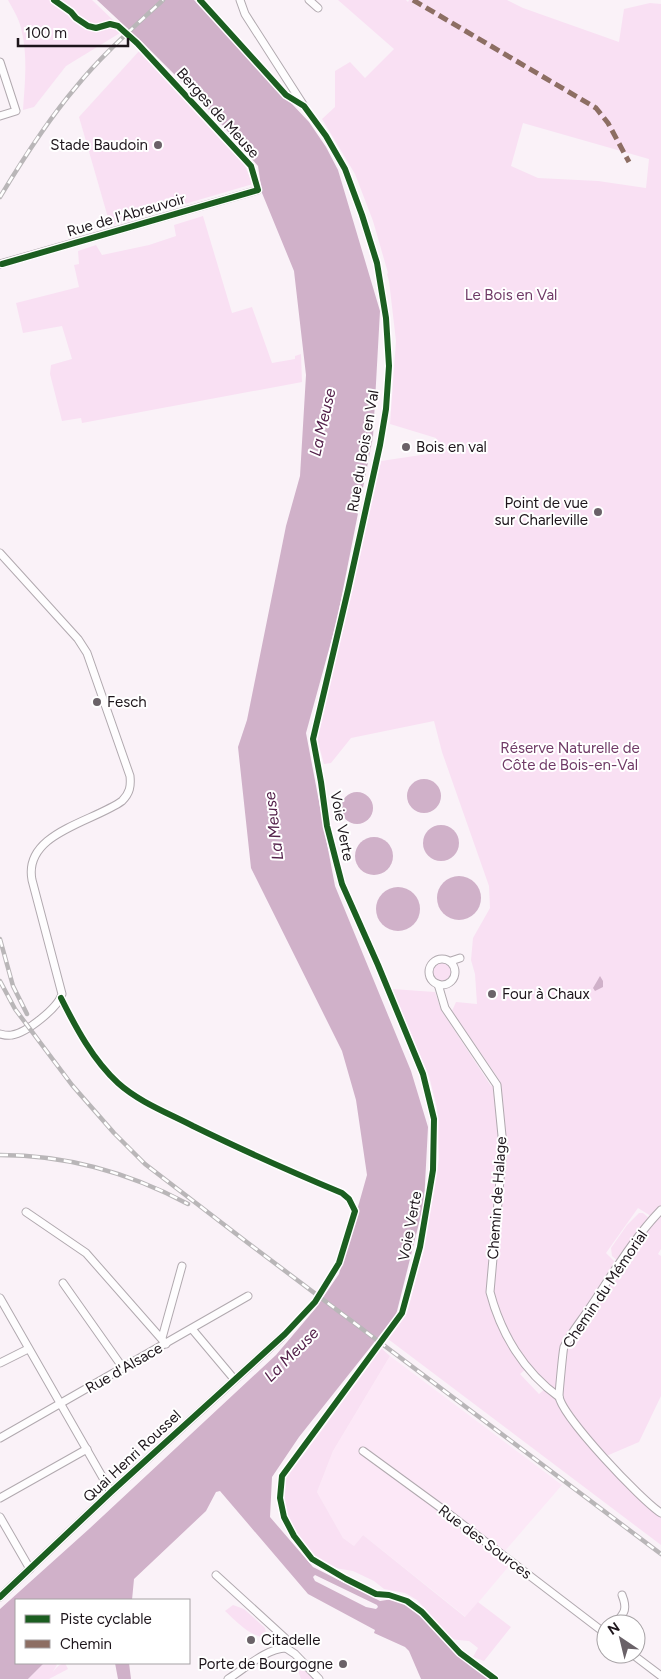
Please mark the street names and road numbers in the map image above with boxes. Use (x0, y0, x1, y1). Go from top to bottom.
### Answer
street label: Berges de Meuse (173, 64, 263, 162)
street label: Rue de l'Abreuvoir (65, 190, 187, 240)
street label: Rue du Bois en Val (343, 389, 383, 513)
street label: Voie Verte (326, 790, 358, 862)
street label: Chemin de Halage (484, 1136, 510, 1260)
street label: Voie Verte (394, 1190, 426, 1262)
street label: Chemin du Mémorial (559, 1227, 651, 1351)
street label: Rue d'Alsace (82, 1339, 166, 1397)
street label: Quai Henri Roussel (79, 1406, 185, 1506)
street label: Rue des Sources (435, 1501, 535, 1583)

